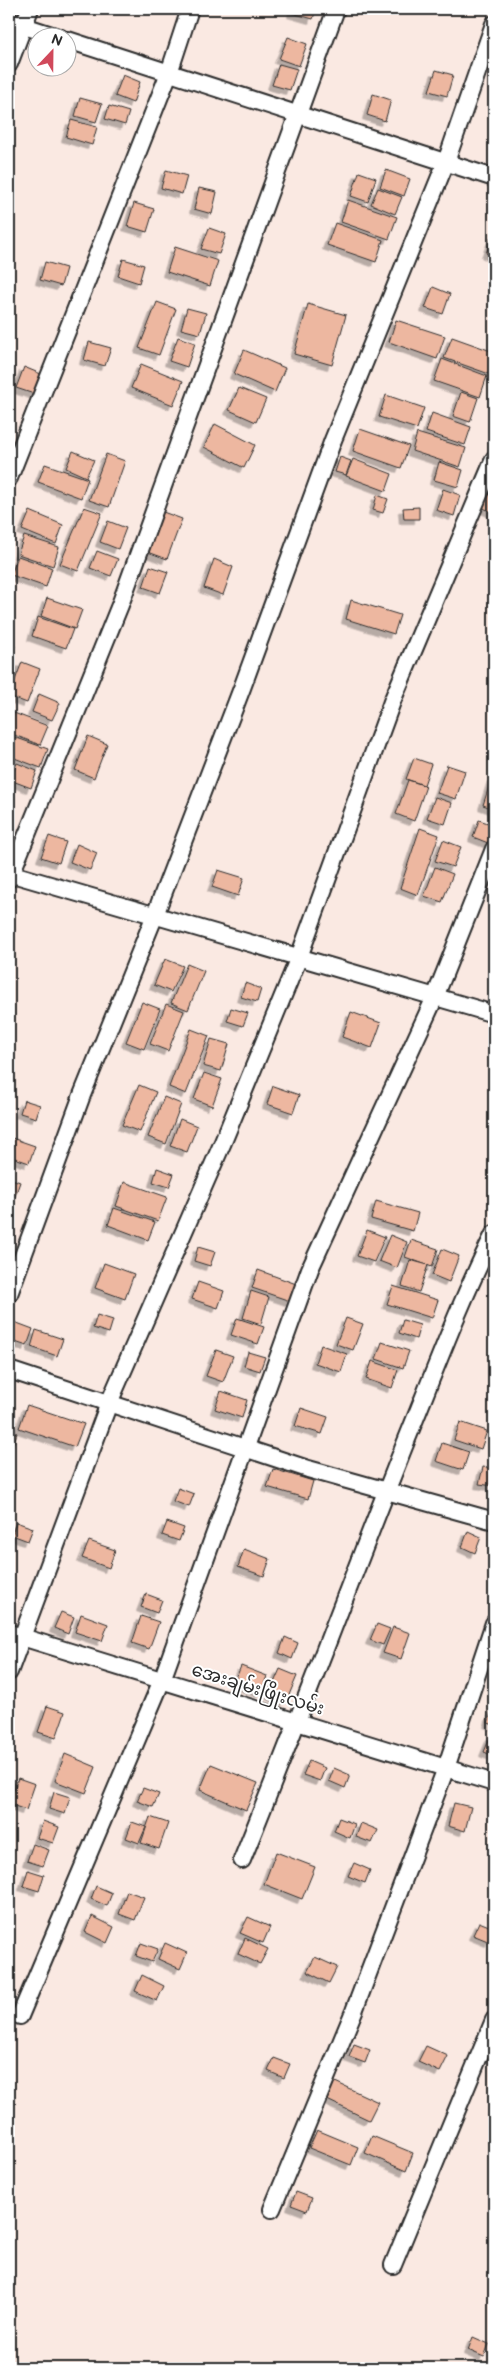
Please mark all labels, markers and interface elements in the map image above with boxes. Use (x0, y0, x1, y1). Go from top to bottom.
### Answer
north arrow (28, 28, 78, 78)
text: N (49, 31, 65, 50)
street label: အေးချမ်းဖြိုးလမ်း (188, 1655, 328, 1723)

